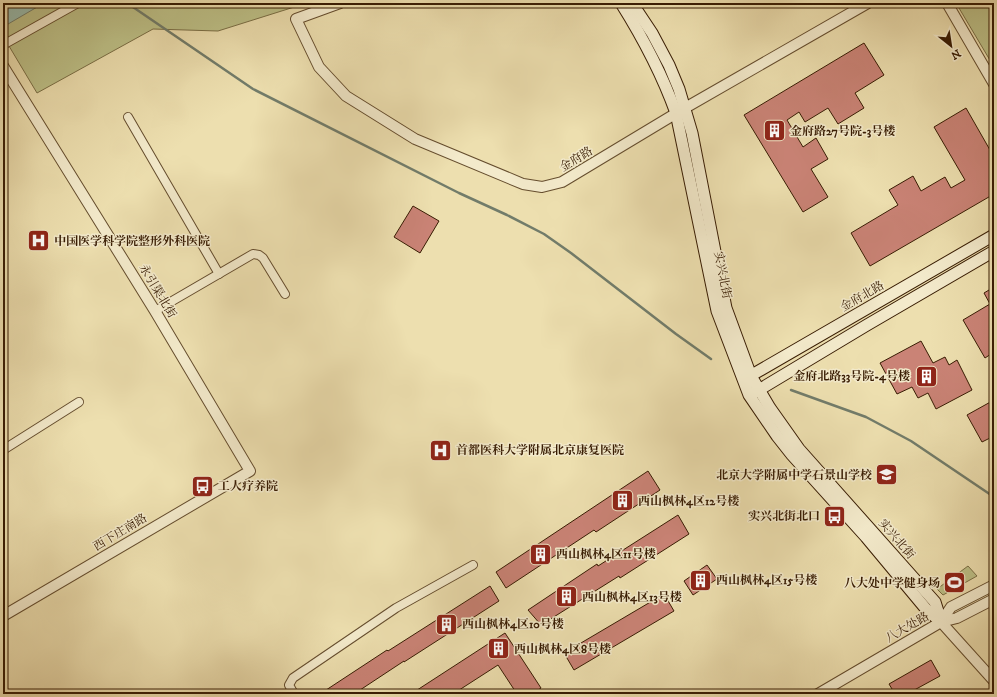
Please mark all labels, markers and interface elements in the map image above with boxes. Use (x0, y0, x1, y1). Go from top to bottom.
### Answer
north arrow (931, 26, 971, 66)
text: N (948, 45, 963, 62)
building icon: 金府路27号院-3号楼 (761, 118, 787, 144)
place label: 金府路27号院-3号楼 (790, 124, 895, 139)
street label: 金府路 (557, 144, 596, 175)
hospital icon: 中国医学科学院整形外科医院 (26, 228, 52, 254)
place label: 中国医学科学院整形外科医院 (54, 234, 210, 249)
street label: 实兴北街 (711, 250, 735, 301)
street label: 永引渠北街 (136, 262, 180, 322)
street label: 金府北路 (838, 278, 887, 315)
building icon: 金府北路33号院-4号楼 (913, 363, 939, 389)
place label: 金府北路33号院-4号楼 (793, 369, 910, 384)
hospital icon: 首都医科大学附属北京康复医院 (427, 437, 453, 463)
place label: 首都医科大学附属北京康复医院 (456, 443, 624, 458)
school or university icon: 北京大学附属中学石景山学校 (874, 462, 900, 488)
place label: 北京大学附属中学石景山学校 (716, 468, 872, 483)
bus stop icon: 工人疗养院 (189, 473, 215, 499)
place label: 工人疗养院 (218, 479, 278, 494)
building icon: 西山枫林4区12号楼 (609, 488, 635, 514)
place label: 西山枫林4区12号楼 (638, 494, 739, 509)
bus stop icon: 实兴北街北口 (822, 503, 848, 529)
place label: 实兴北街北口 (748, 509, 820, 524)
street label: 西下庄南路 (91, 511, 150, 554)
street label: 实兴北街 (875, 516, 919, 563)
building icon: 西山枫林4区11号楼 (528, 541, 554, 567)
place label: 西山枫林4区11号楼 (556, 547, 656, 562)
building icon: 西山枫林4区15号楼 (687, 567, 713, 593)
sports icon: 八大处中学健身场 (942, 570, 968, 596)
place label: 西山枫林4区15号楼 (716, 573, 817, 588)
place label: 八大处中学健身场 (844, 576, 940, 591)
building icon: 西山枫林4区13号楼 (554, 584, 580, 610)
place label: 西山枫林4区13号楼 (582, 590, 682, 605)
street label: 八大处路 (883, 609, 932, 646)
building icon: 西山枫林4区10号楼 (434, 611, 460, 637)
place label: 西山枫林4区10号楼 (462, 617, 564, 632)
building icon: 西山枫林4区8号楼 (485, 636, 511, 662)
place label: 西山枫林4区8号楼 (514, 642, 611, 657)

